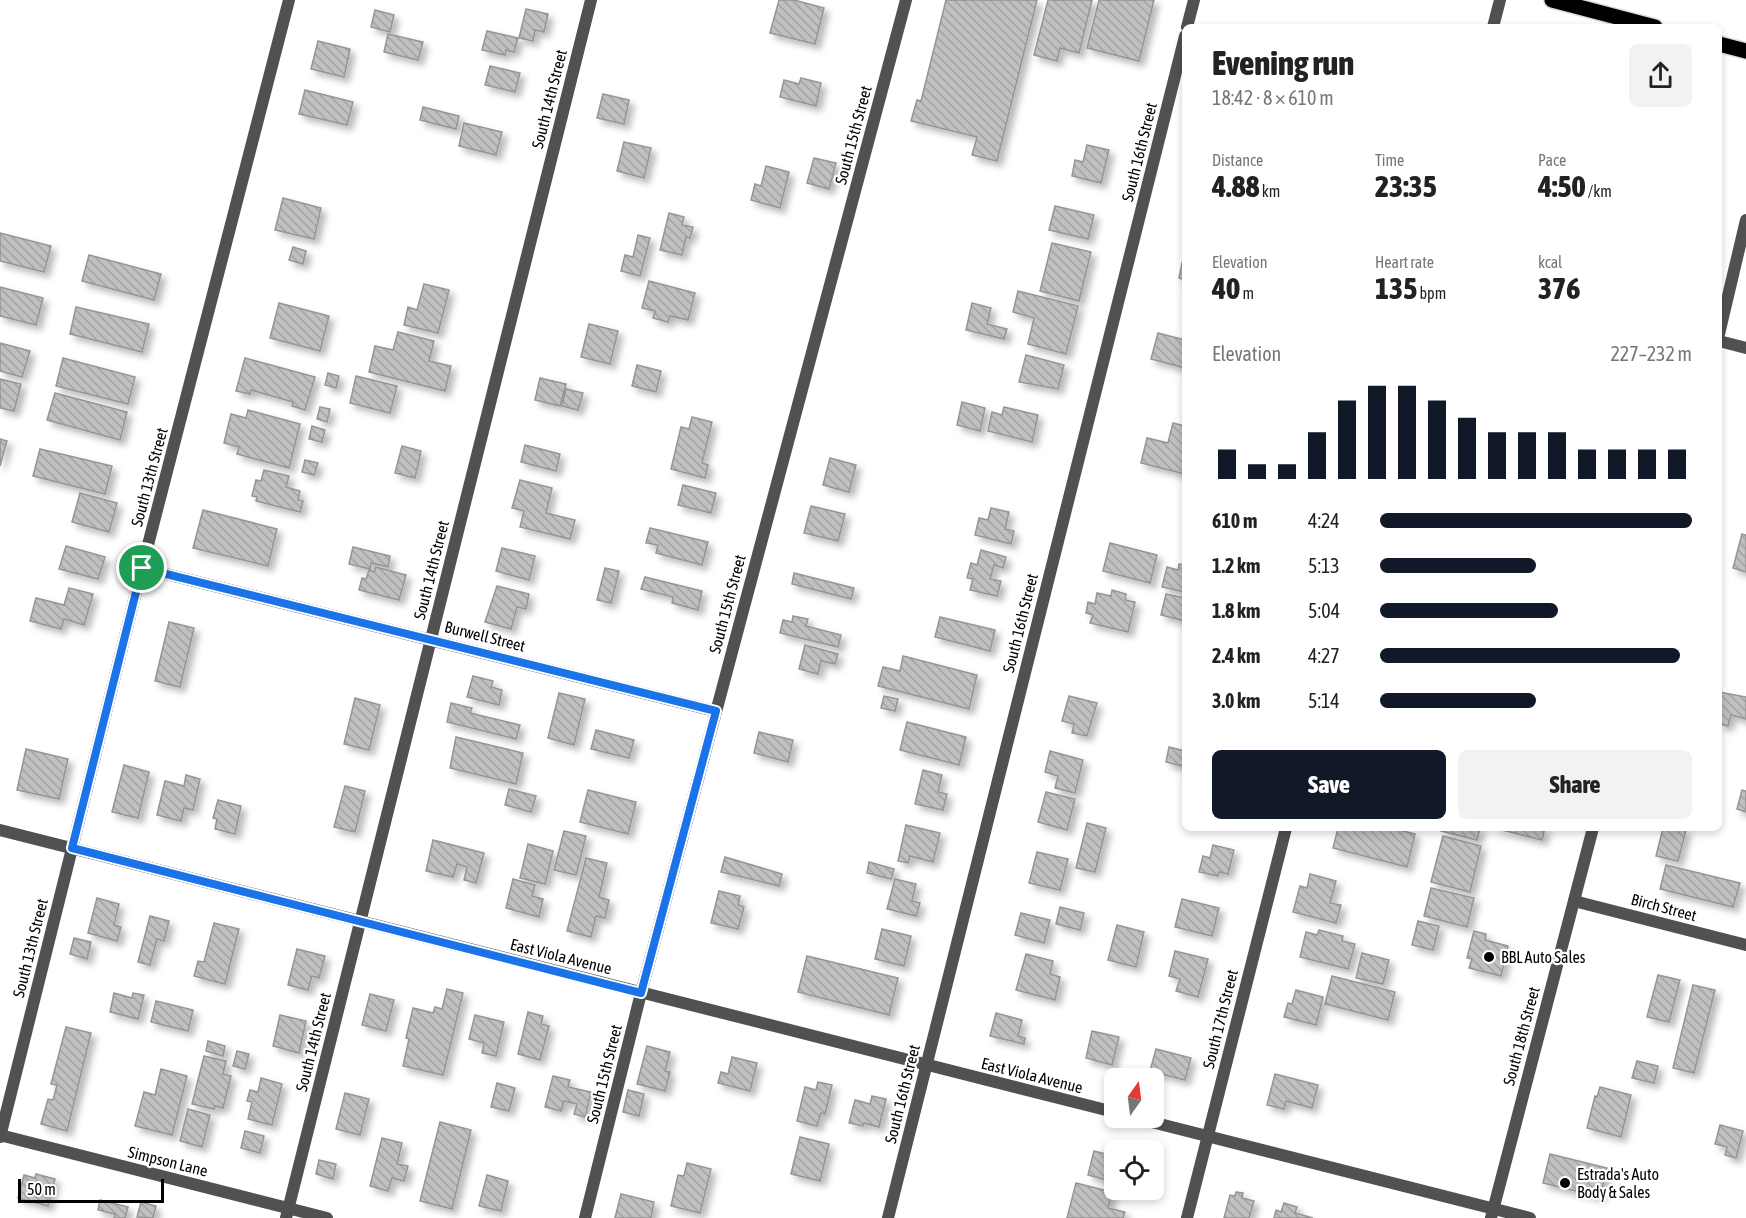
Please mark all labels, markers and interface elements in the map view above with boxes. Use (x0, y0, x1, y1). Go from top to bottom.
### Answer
text: Evening run (1212, 44, 1354, 82)
button: share (1629, 44, 1692, 107)
street label: South 14th Street (528, 47, 570, 150)
street label: South 15th Street (831, 83, 875, 186)
text: 18:42 · 8 × 610 m (1212, 86, 1334, 109)
street label: South 16th Street (1118, 100, 1160, 203)
text: Distance (1212, 151, 1263, 169)
text: Time (1375, 151, 1404, 169)
text: Pace (1538, 151, 1566, 169)
text: 4.88 (1212, 169, 1260, 203)
text: 23:35 (1375, 169, 1437, 203)
text: 4:50 (1538, 169, 1586, 203)
text: km (1260, 182, 1280, 200)
text: /km (1586, 182, 1612, 200)
text: Elevation (1212, 253, 1267, 271)
text: Heart rate (1375, 253, 1434, 271)
text: kcal (1538, 253, 1562, 271)
text: 40 (1212, 271, 1240, 305)
text: 135 (1375, 271, 1417, 305)
text: 376 (1538, 271, 1580, 305)
text: m (1240, 284, 1254, 302)
text: bpm (1417, 284, 1446, 302)
text: Elevation (1212, 342, 1281, 365)
text: 227–232 m (1610, 342, 1692, 365)
street label: South 13th Street (127, 425, 171, 528)
text: 610 m (1212, 509, 1257, 532)
text: 4:24 (1308, 509, 1340, 532)
street label: South 14th Street (410, 518, 452, 621)
pin (116, 542, 167, 593)
icon: arrive (125, 551, 158, 584)
street label: South 15th Street (705, 552, 749, 655)
text: 1.2 km (1212, 554, 1260, 577)
text: 5:13 (1308, 554, 1340, 577)
street label: South 16th Street (999, 571, 1041, 674)
text: 1.8 km (1212, 599, 1260, 622)
text: 5:04 (1308, 599, 1340, 622)
street label: Burwell Street (443, 617, 528, 655)
text: 2.4 km (1212, 644, 1260, 667)
text: 4:27 (1308, 644, 1340, 667)
text: 3.0 km (1212, 689, 1260, 712)
text: 5:14 (1308, 689, 1340, 712)
button: Save (1212, 750, 1446, 819)
button: Share (1458, 750, 1692, 819)
street label: Birch Street (1629, 890, 1699, 924)
street label: South 13th Street (9, 896, 51, 999)
street label: East Viola Avenue (508, 935, 614, 977)
place label: BBL Auto Sales (1501, 948, 1586, 966)
marker: BBL Auto Sales (1482, 950, 1496, 964)
street label: South 17th Street (1199, 967, 1241, 1070)
street label: South 18th Street (1499, 984, 1543, 1087)
street label: South 14th Street (292, 990, 334, 1093)
street label: South 15th Street (583, 1022, 625, 1125)
street label: South 16th Street (881, 1042, 923, 1145)
street label: East Viola Avenue (979, 1054, 1085, 1096)
north arrow (1104, 1068, 1164, 1128)
map controls (1104, 1068, 1164, 1200)
button: locate (1104, 1140, 1164, 1200)
street label: Simpson Lane (126, 1142, 210, 1181)
place label: Estrada's Auto Body & Sales (1577, 1165, 1659, 1202)
scale bar (18, 1176, 164, 1204)
marker: Estrada's Auto Body & Sales (1558, 1176, 1572, 1190)
text: 50 m (27, 1180, 56, 1198)

